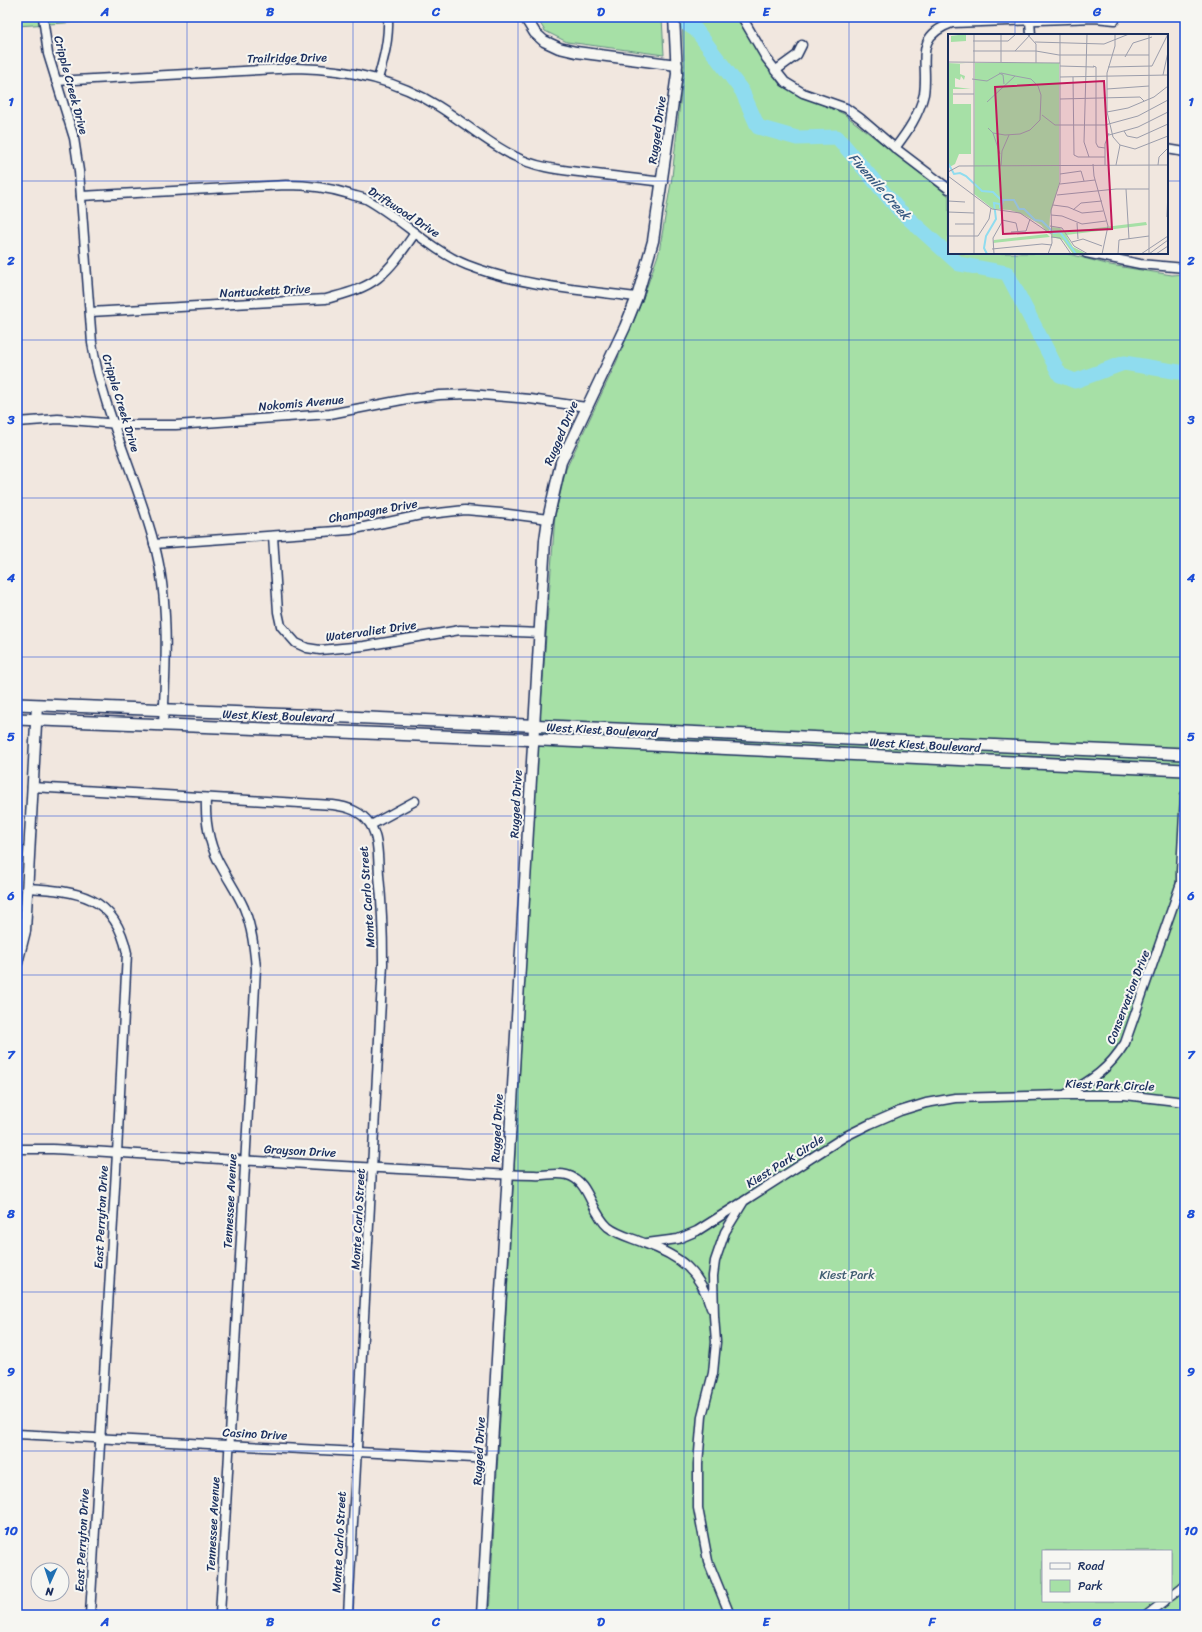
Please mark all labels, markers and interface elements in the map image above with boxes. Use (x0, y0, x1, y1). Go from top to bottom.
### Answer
text: A (100, 0, 109, 23)
text: B (266, 0, 275, 23)
text: C (431, 0, 441, 23)
text: D (597, 0, 605, 23)
text: E (762, 0, 771, 23)
text: F (927, 0, 936, 23)
text: G (1092, 0, 1102, 23)
street label: Cripple Creek Drive (47, 33, 95, 137)
inset map (948, 34, 1168, 254)
street label: Trailridge Drive (247, 46, 327, 70)
text: 1 (8, 90, 14, 113)
text: 1 (1188, 90, 1194, 113)
street label: Rugged Drive (641, 94, 673, 166)
water label: Fivemile Creek (843, 147, 918, 227)
street label: Driftwood Drive (363, 180, 445, 244)
text: 2 (6, 249, 15, 272)
text: 2 (1186, 249, 1195, 272)
street label: Nantuckett Drive (219, 278, 311, 304)
street label: Cripple Creek Drive (96, 351, 146, 455)
street label: Nokomis Avenue (257, 388, 345, 418)
street label: Rugged Drive (537, 397, 585, 469)
text: 3 (6, 408, 15, 431)
text: 3 (1186, 408, 1195, 431)
street label: Champagne Drive (327, 492, 419, 530)
text: 4 (6, 566, 16, 589)
text: 4 (1186, 566, 1196, 589)
street label: Watervaliet Drive (324, 614, 418, 648)
street label: West Kiest Boulevard (222, 703, 335, 729)
street label: West Kiest Boulevard (546, 716, 659, 744)
text: 5 (7, 725, 15, 748)
text: 5 (1187, 725, 1195, 748)
street label: West Kiest Boulevard (869, 731, 982, 759)
street label: Rugged Drive (503, 769, 529, 839)
street label: Monte Carlo Street (352, 845, 382, 949)
text: 6 (6, 884, 15, 907)
text: 6 (1186, 884, 1195, 907)
street label: Conservation Drive (1100, 947, 1156, 1047)
text: 7 (7, 1043, 16, 1066)
text: 7 (1187, 1043, 1196, 1066)
street label: Kiest Park Circle (1065, 1072, 1155, 1098)
street label: Rugged Drive (484, 1093, 510, 1163)
street label: Kiest Park Circle (741, 1128, 829, 1194)
street label: Grayson Drive (263, 1138, 337, 1164)
street label: Tennessee Avenue (217, 1153, 243, 1249)
street label: East Perryton Drive (87, 1165, 115, 1269)
street label: Monte Carlo Street (344, 1168, 372, 1270)
text: 8 (6, 1202, 15, 1225)
text: 8 (1186, 1202, 1195, 1225)
park label: Kiest Park (819, 1264, 875, 1286)
text: 9 (7, 1360, 15, 1383)
text: 9 (1187, 1360, 1195, 1383)
street label: Rugged Drive (466, 1416, 492, 1486)
street label: Casino Drive (222, 1421, 288, 1447)
street label: Tennessee Avenue (200, 1476, 226, 1572)
street label: East Perryton Drive (68, 1488, 96, 1592)
street label: Monte Carlo Street (325, 1491, 353, 1593)
text: 10 (4, 1519, 18, 1542)
text: 10 (1184, 1519, 1198, 1542)
legend (1042, 1550, 1172, 1602)
text: Road (1078, 1555, 1105, 1577)
north arrow (30, 1562, 70, 1602)
text: Park (1078, 1575, 1103, 1597)
text: N (45, 1582, 55, 1601)
text: A (100, 1610, 109, 1632)
text: B (266, 1610, 275, 1632)
text: C (431, 1610, 441, 1632)
text: D (597, 1610, 605, 1632)
text: E (762, 1610, 771, 1632)
text: F (927, 1610, 936, 1632)
text: G (1092, 1610, 1102, 1632)

